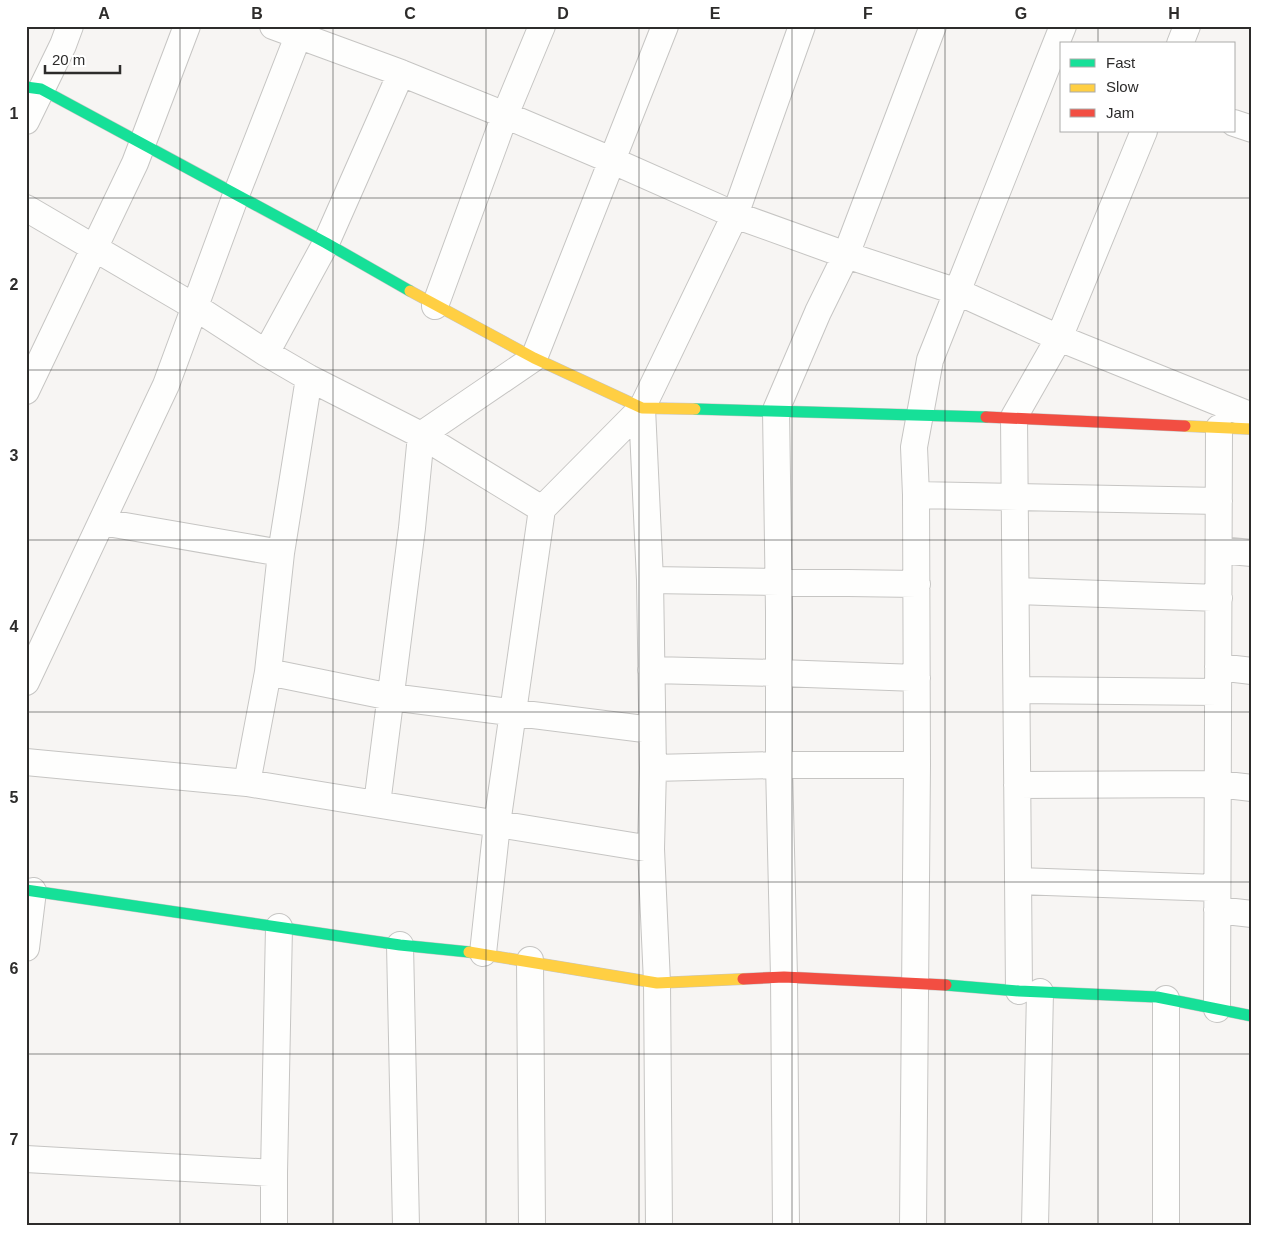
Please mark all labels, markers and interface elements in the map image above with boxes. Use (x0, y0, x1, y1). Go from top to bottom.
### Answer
text: A (98, 5, 110, 22)
text: B (251, 5, 263, 22)
text: C (404, 5, 416, 22)
text: D (557, 5, 569, 22)
text: E (710, 5, 721, 22)
text: F (863, 5, 873, 22)
text: G (1015, 5, 1027, 22)
text: H (1168, 5, 1180, 22)
scale bar (45, 42, 120, 74)
legend (1060, 42, 1236, 132)
text: 20 m (52, 51, 85, 68)
text: Fast (1106, 54, 1136, 71)
text: Slow (1106, 78, 1139, 95)
text: Jam (1106, 104, 1134, 121)
text: 1 (10, 105, 19, 122)
text: 2 (10, 276, 19, 293)
text: 3 (10, 447, 19, 464)
text: 4 (10, 618, 19, 635)
text: 5 (10, 789, 19, 806)
text: 6 (10, 960, 19, 977)
text: 7 (10, 1131, 19, 1148)

